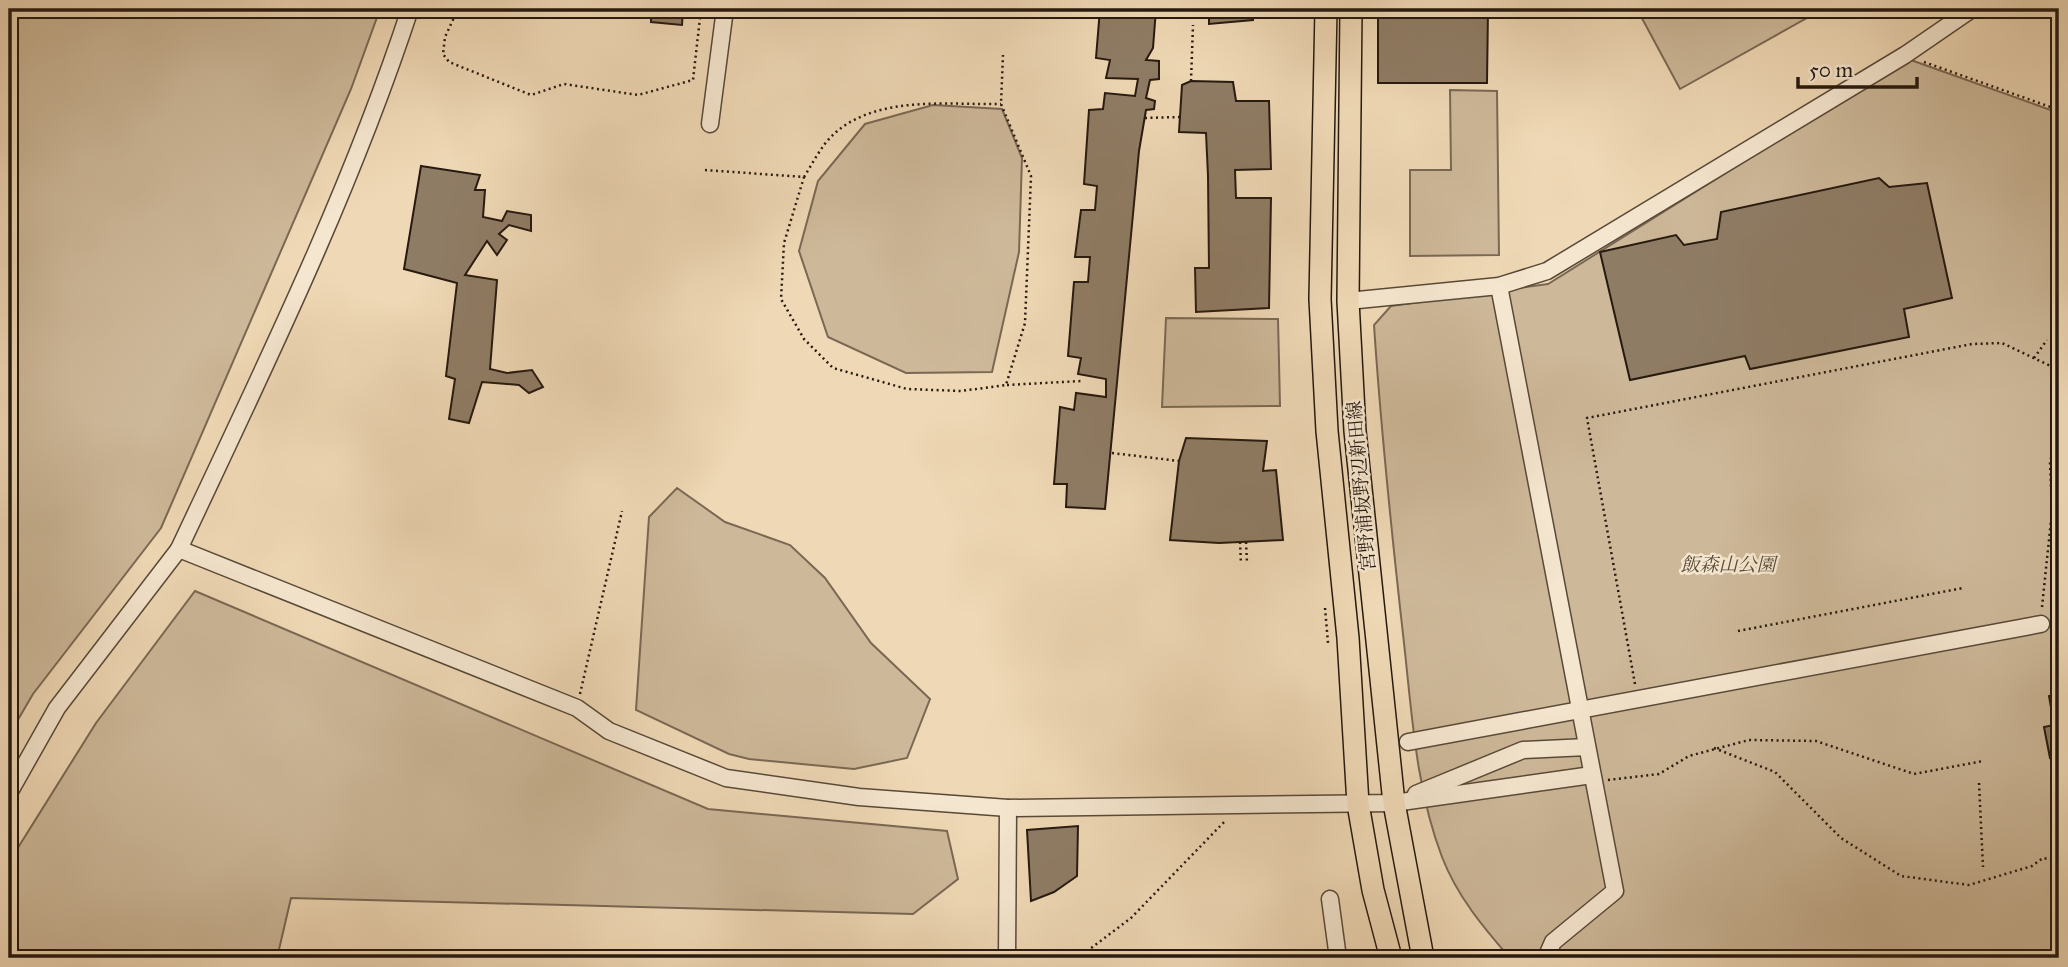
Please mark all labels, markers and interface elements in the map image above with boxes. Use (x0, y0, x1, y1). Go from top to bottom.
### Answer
scale bar (1798, 46, 1918, 90)
text: 50 m (1809, 57, 1854, 83)
street label: 宮野浦坂野辺新田線 (1342, 400, 1380, 572)
park label: 飯森山公園 (1680, 553, 1778, 576)

